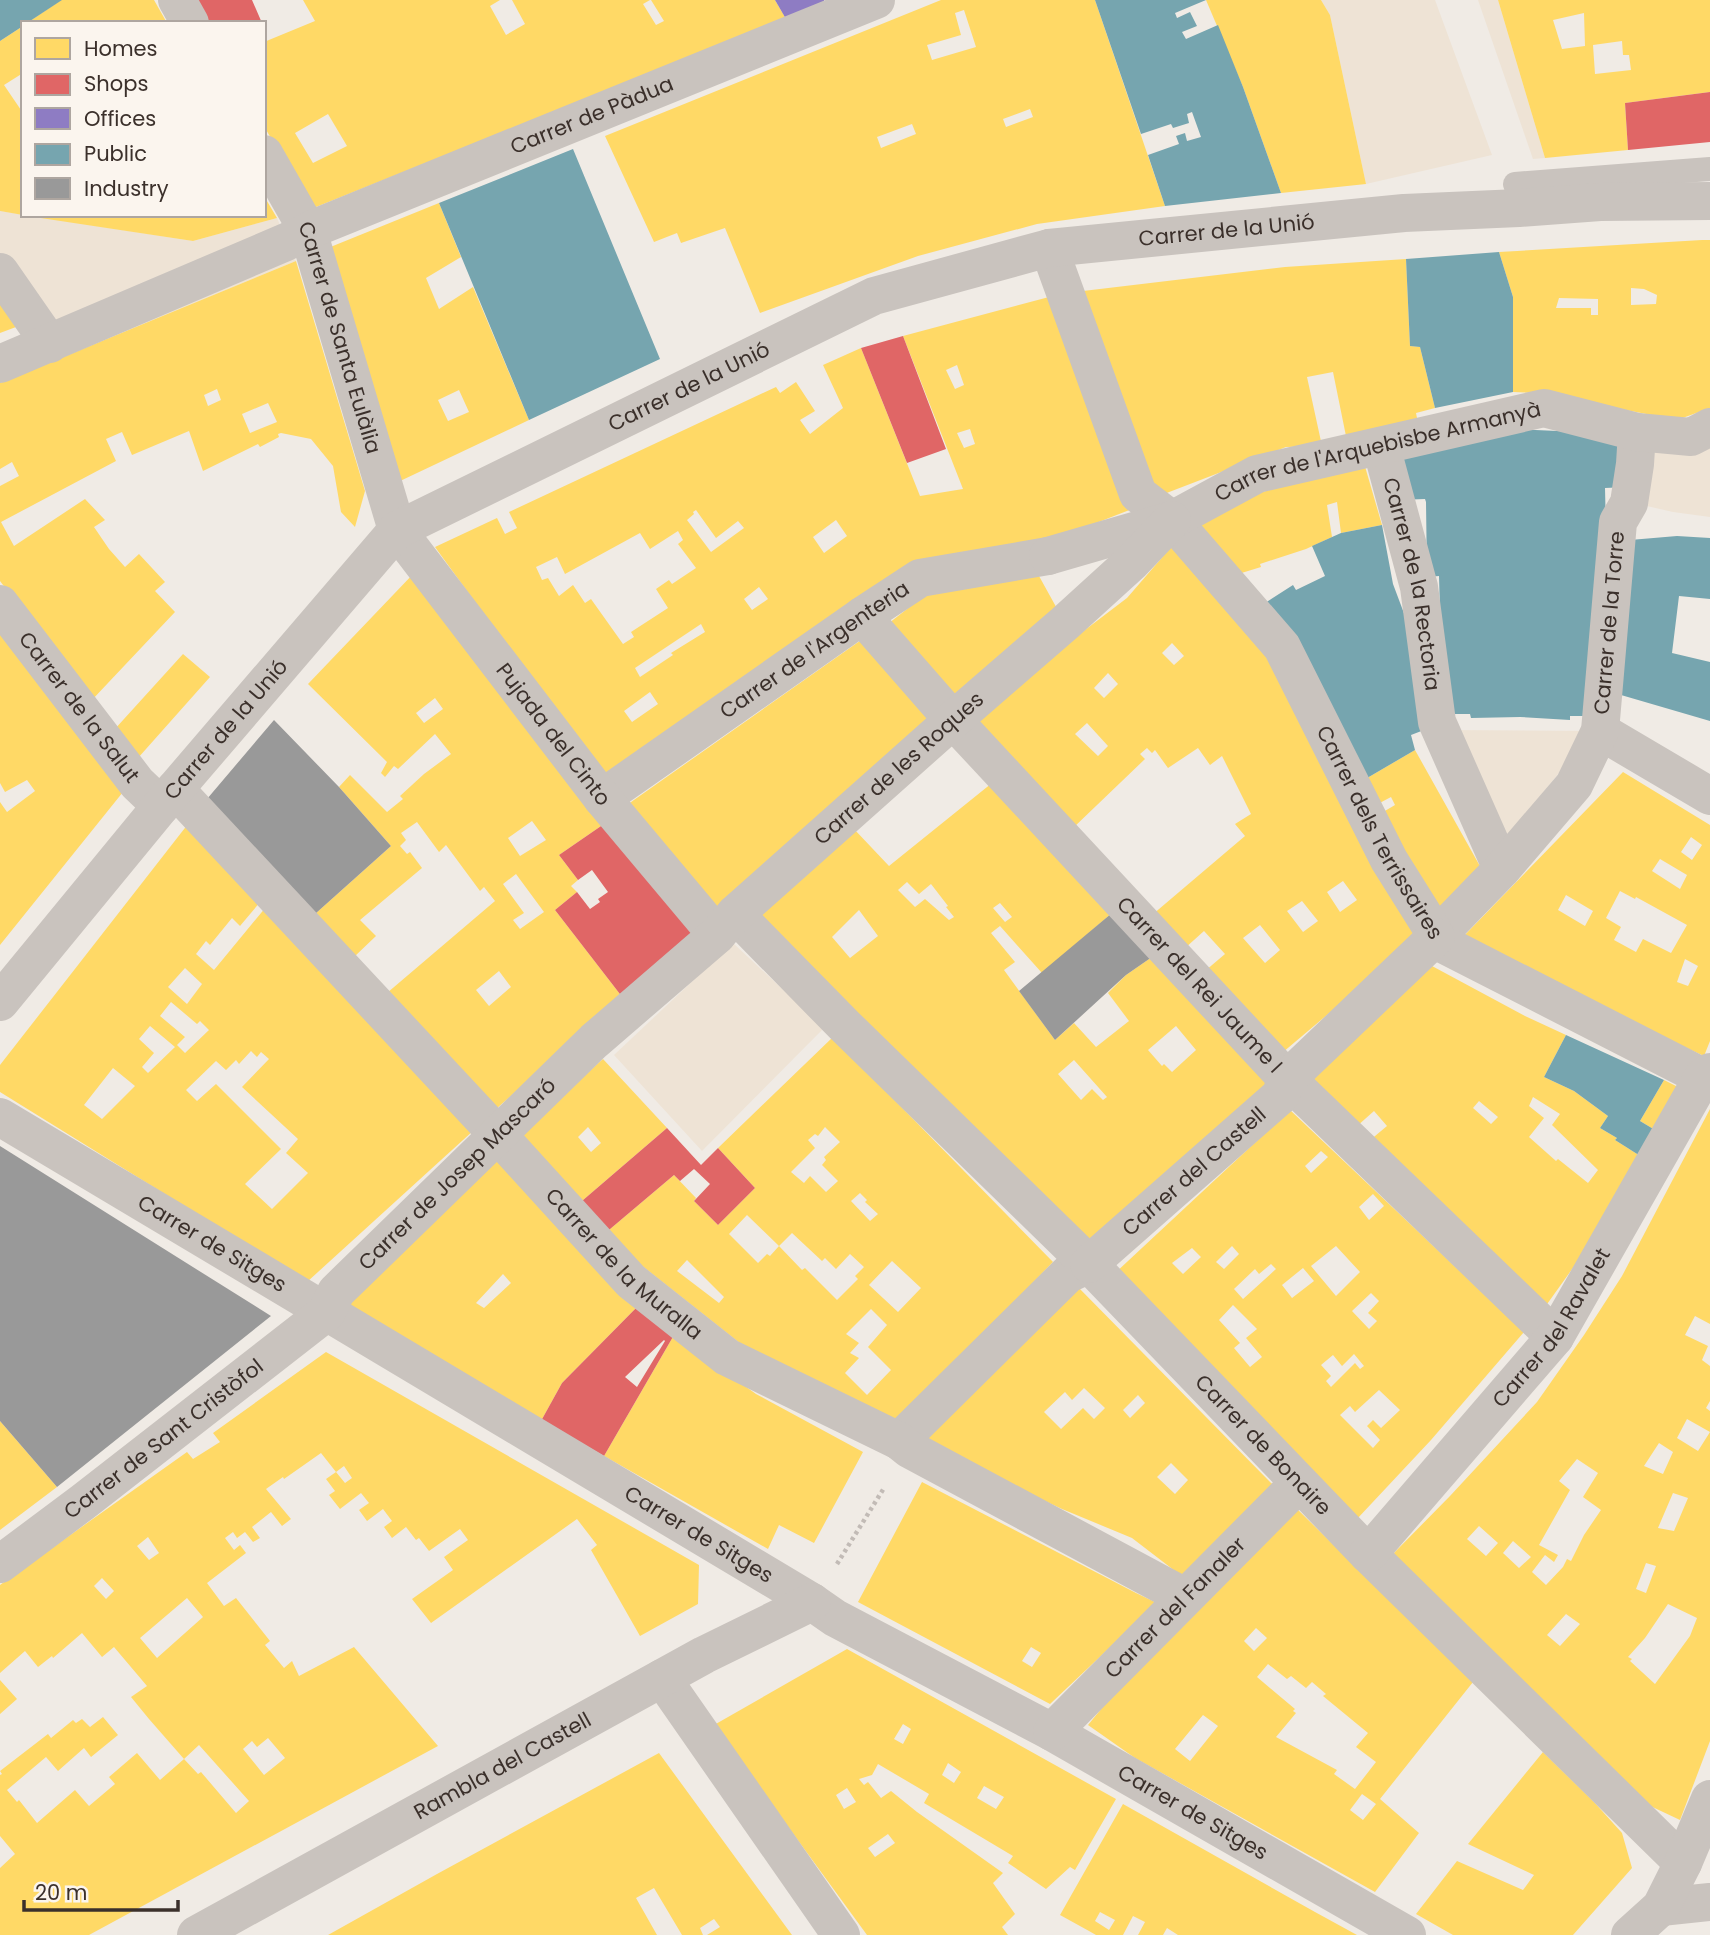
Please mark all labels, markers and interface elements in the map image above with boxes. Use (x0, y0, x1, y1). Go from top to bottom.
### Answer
legend (21, 21, 266, 217)
text: Homes (84, 34, 158, 63)
text: Shops (84, 69, 148, 98)
street label: Carrer de Pàdua (506, 69, 678, 161)
text: Offices (84, 104, 156, 133)
text: Public (84, 139, 147, 168)
text: Industry (84, 174, 169, 203)
street label: Carrer de la Unió (1137, 207, 1316, 253)
street label: Carrer de Santa Eulàlia (291, 216, 389, 457)
street label: Carrer de la Unió (603, 334, 774, 438)
street label: Carrer de l'Arquebisbe Armanyà (1209, 394, 1544, 508)
street label: Carrer de la Rectoria (1376, 474, 1448, 693)
street label: Carrer de la Torre (1586, 530, 1631, 716)
street label: Carrer de l'Argenteria (714, 574, 915, 725)
street label: Carrer de la Salut (12, 625, 147, 788)
street label: Carrer de la Unió (157, 653, 294, 806)
street label: Pujada del Cinto (490, 657, 618, 812)
street label: Carrer de les Roques (807, 685, 990, 851)
street label: Carrer dels Terrissaires (1310, 720, 1450, 945)
street label: Carrer del Rei Jaume I (1110, 890, 1289, 1079)
street label: Carrer de Josep Mascaró (352, 1071, 562, 1277)
street label: Carrer del Castell (1115, 1100, 1272, 1242)
street label: Carrer de la Muralla (539, 1181, 709, 1346)
street label: Carrer de Sitges (132, 1188, 292, 1299)
street label: Carrer del Ravalet (1485, 1242, 1617, 1414)
street label: Carrer de Sant Cristòfol (58, 1352, 269, 1525)
street label: Carrer de Bonaire (1189, 1368, 1338, 1522)
street label: Carrer de Sitges (619, 1478, 779, 1590)
street label: Carrer del Fanaler (1098, 1530, 1252, 1685)
street label: Rambla del Castell (408, 1705, 596, 1826)
street label: Carrer de Sitges (1112, 1758, 1273, 1866)
scale bar (24, 1868, 178, 1912)
text: 20 m (35, 1878, 88, 1907)

